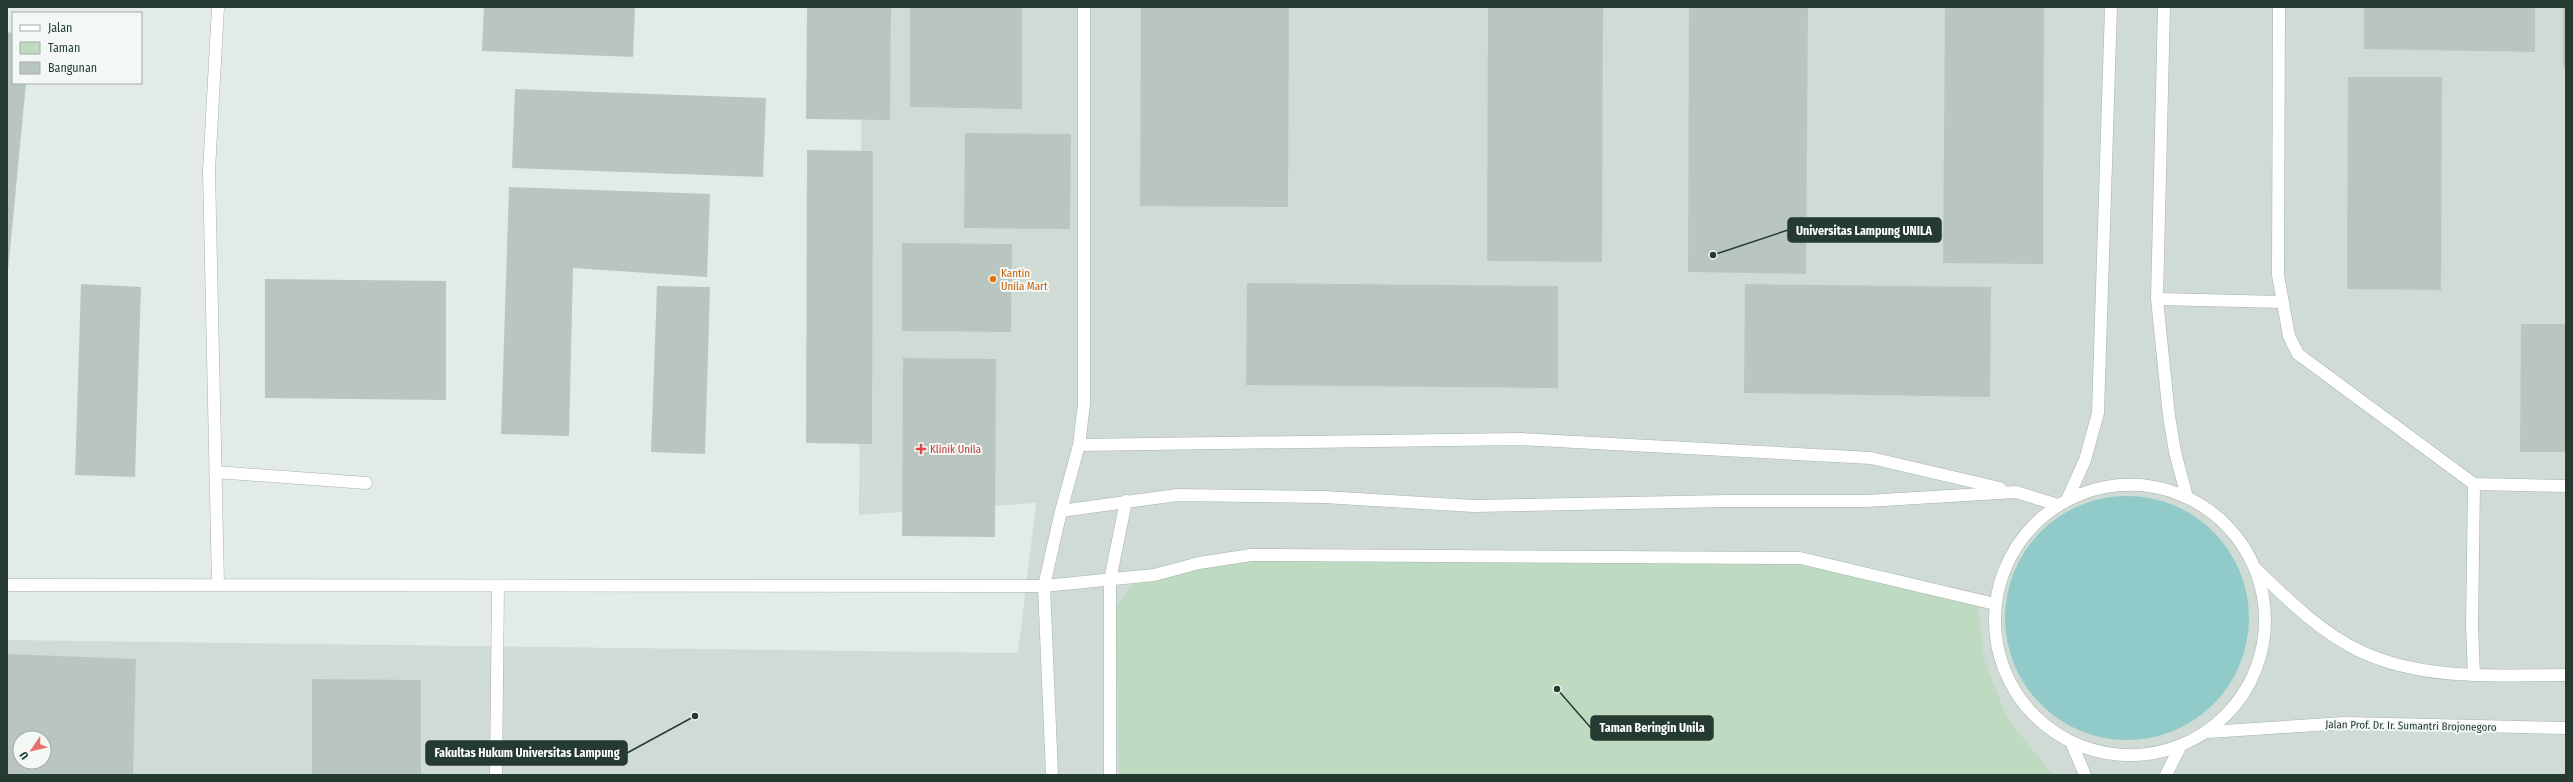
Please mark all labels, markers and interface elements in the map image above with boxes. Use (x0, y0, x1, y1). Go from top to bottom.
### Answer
legend (12, 12, 142, 84)
text: Jalan (48, 21, 72, 35)
text: Taman (48, 41, 80, 55)
text: Bangunan (48, 61, 97, 75)
callout: Universitas Lampung UNILA (1788, 218, 1941, 242)
text: Universitas Lampung UNILA (1796, 224, 1933, 238)
place label: Kantin Unila Mart (1001, 267, 1048, 293)
marker: Kantin Unila Mart (988, 274, 998, 284)
marker: Klinik Unila (915, 443, 927, 455)
place label: Klinik Unila (930, 443, 981, 456)
callout: Taman Beringin Unila (1591, 716, 1713, 740)
street label: Jalan Prof. Dr. Ir. Sumantri Brojonegoro (2325, 718, 2497, 734)
text: Taman Beringin Unila (1599, 721, 1705, 735)
north arrow (12, 730, 52, 770)
callout: Fakultas Hukum Universitas Lampung (426, 741, 627, 765)
text: Fakultas Hukum Universitas Lampung (434, 746, 620, 760)
text: U (17, 749, 31, 762)

